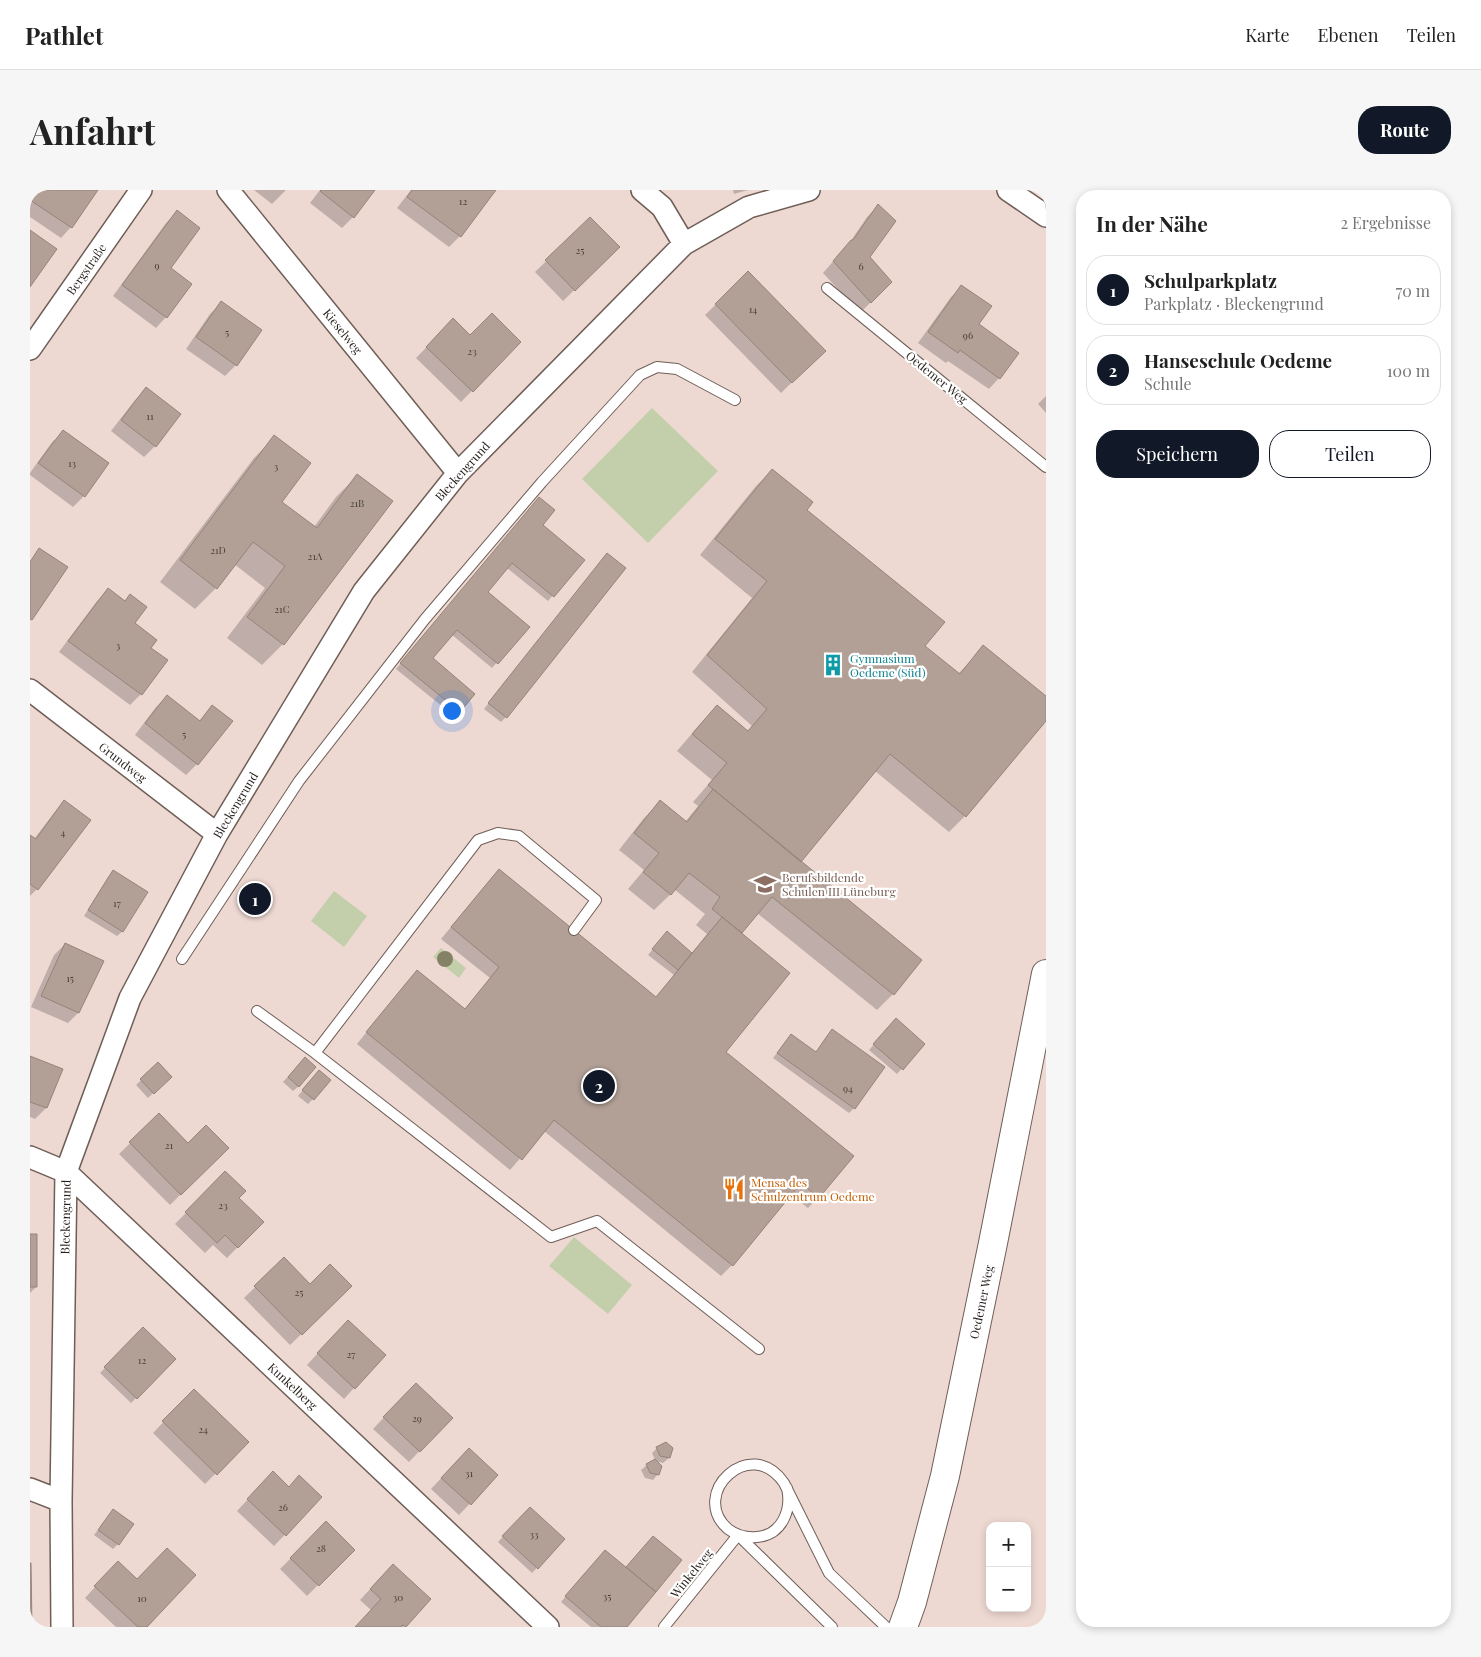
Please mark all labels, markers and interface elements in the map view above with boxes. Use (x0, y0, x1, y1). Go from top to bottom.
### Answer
text: Pathlet (25, 19, 103, 51)
text: Karte (1245, 23, 1290, 47)
text: Ebenen (1318, 23, 1378, 47)
text: Teilen (1406, 23, 1456, 47)
button: Route (1358, 106, 1451, 154)
text: Anfahrt (30, 107, 155, 154)
house number: 12 (459, 194, 467, 208)
text: In der Nähe (1096, 209, 1208, 237)
text: 2 Ergebnisse (1340, 212, 1431, 233)
street label: Bergstraße (62, 240, 110, 298)
house number: 25 (576, 243, 584, 257)
house number: 9 (154, 258, 160, 272)
house number: 6 (858, 259, 864, 273)
text: Schulparkplatz (1144, 267, 1277, 293)
text: 1 (1110, 280, 1116, 301)
text: 70 m (1396, 280, 1430, 301)
text: Parkplatz · Bleckengrund (1144, 293, 1324, 314)
house number: 14 (749, 302, 757, 316)
street label: Kieselweg (320, 305, 367, 357)
house number: 5 (225, 325, 229, 339)
house number: 96 (963, 328, 973, 342)
house number: 23 (467, 344, 477, 358)
street label: Oedemer Weg (903, 347, 972, 407)
text: Hanseschule Oedeme (1144, 347, 1332, 373)
text: 2 (1109, 360, 1117, 381)
text: 100 m (1387, 360, 1430, 381)
text: Schule (1144, 373, 1192, 394)
house number: 11 (146, 409, 154, 423)
button: Speichern (1096, 430, 1259, 478)
button: Teilen (1269, 430, 1431, 478)
street label: Bleckengrund (431, 438, 493, 504)
house number: 13 (68, 456, 77, 470)
house number: 3 (274, 459, 279, 473)
house number: 21B (350, 496, 364, 510)
house number: 21D (210, 543, 226, 557)
house number: 21A (308, 549, 323, 563)
house number: 21C (274, 602, 290, 616)
house number: 3 (116, 638, 121, 652)
place label: Gymnasium Oedeme (Süd) (850, 650, 926, 680)
building icon: Gymnasium Oedeme (Süd) (820, 652, 846, 678)
your location (439, 698, 465, 724)
house number: 5 (182, 727, 186, 741)
street label: Grundweg (96, 738, 151, 786)
street label: Bleckengrund (209, 769, 261, 841)
house number: 4 (61, 825, 66, 839)
place label: Berufsbildende Schulen III Lüneburg (782, 869, 896, 899)
school or university icon: Berufsbildende Schulen III Lüneburg (752, 871, 778, 897)
pin: 1 (239, 880, 271, 918)
house number: 17 (113, 896, 121, 910)
house number: 15 (66, 971, 74, 985)
pin: 2 (583, 1067, 615, 1105)
house number: 94 (843, 1081, 853, 1095)
house number: 21 (165, 1138, 174, 1152)
place label: Mensa des Schulzentrum Oedeme (751, 1174, 875, 1204)
restaurant icon: Mensa des Schulzentrum Oedeme (721, 1176, 747, 1202)
street label: Bleckengrund (56, 1179, 74, 1255)
house number: 23 (218, 1198, 228, 1212)
street label: Oedemer Weg (965, 1263, 997, 1340)
house number: 25 (295, 1285, 303, 1299)
house number: 27 (347, 1347, 355, 1361)
house number: 12 (138, 1353, 146, 1367)
street label: Kunkelberg (265, 1359, 322, 1414)
house number: 29 (412, 1411, 422, 1425)
house number: 24 (198, 1422, 208, 1436)
house number: 31 (465, 1466, 473, 1480)
house number: 26 (278, 1500, 288, 1514)
map controls (986, 1522, 1031, 1612)
button: + (986, 1522, 1031, 1567)
house number: 33 (529, 1527, 539, 1541)
house number: 28 (316, 1541, 326, 1555)
street label: Winkelweg (666, 1545, 716, 1602)
button: − (986, 1567, 1031, 1612)
house number: 35 (603, 1589, 611, 1603)
house number: 30 (393, 1590, 403, 1604)
house number: 10 (137, 1591, 147, 1605)

